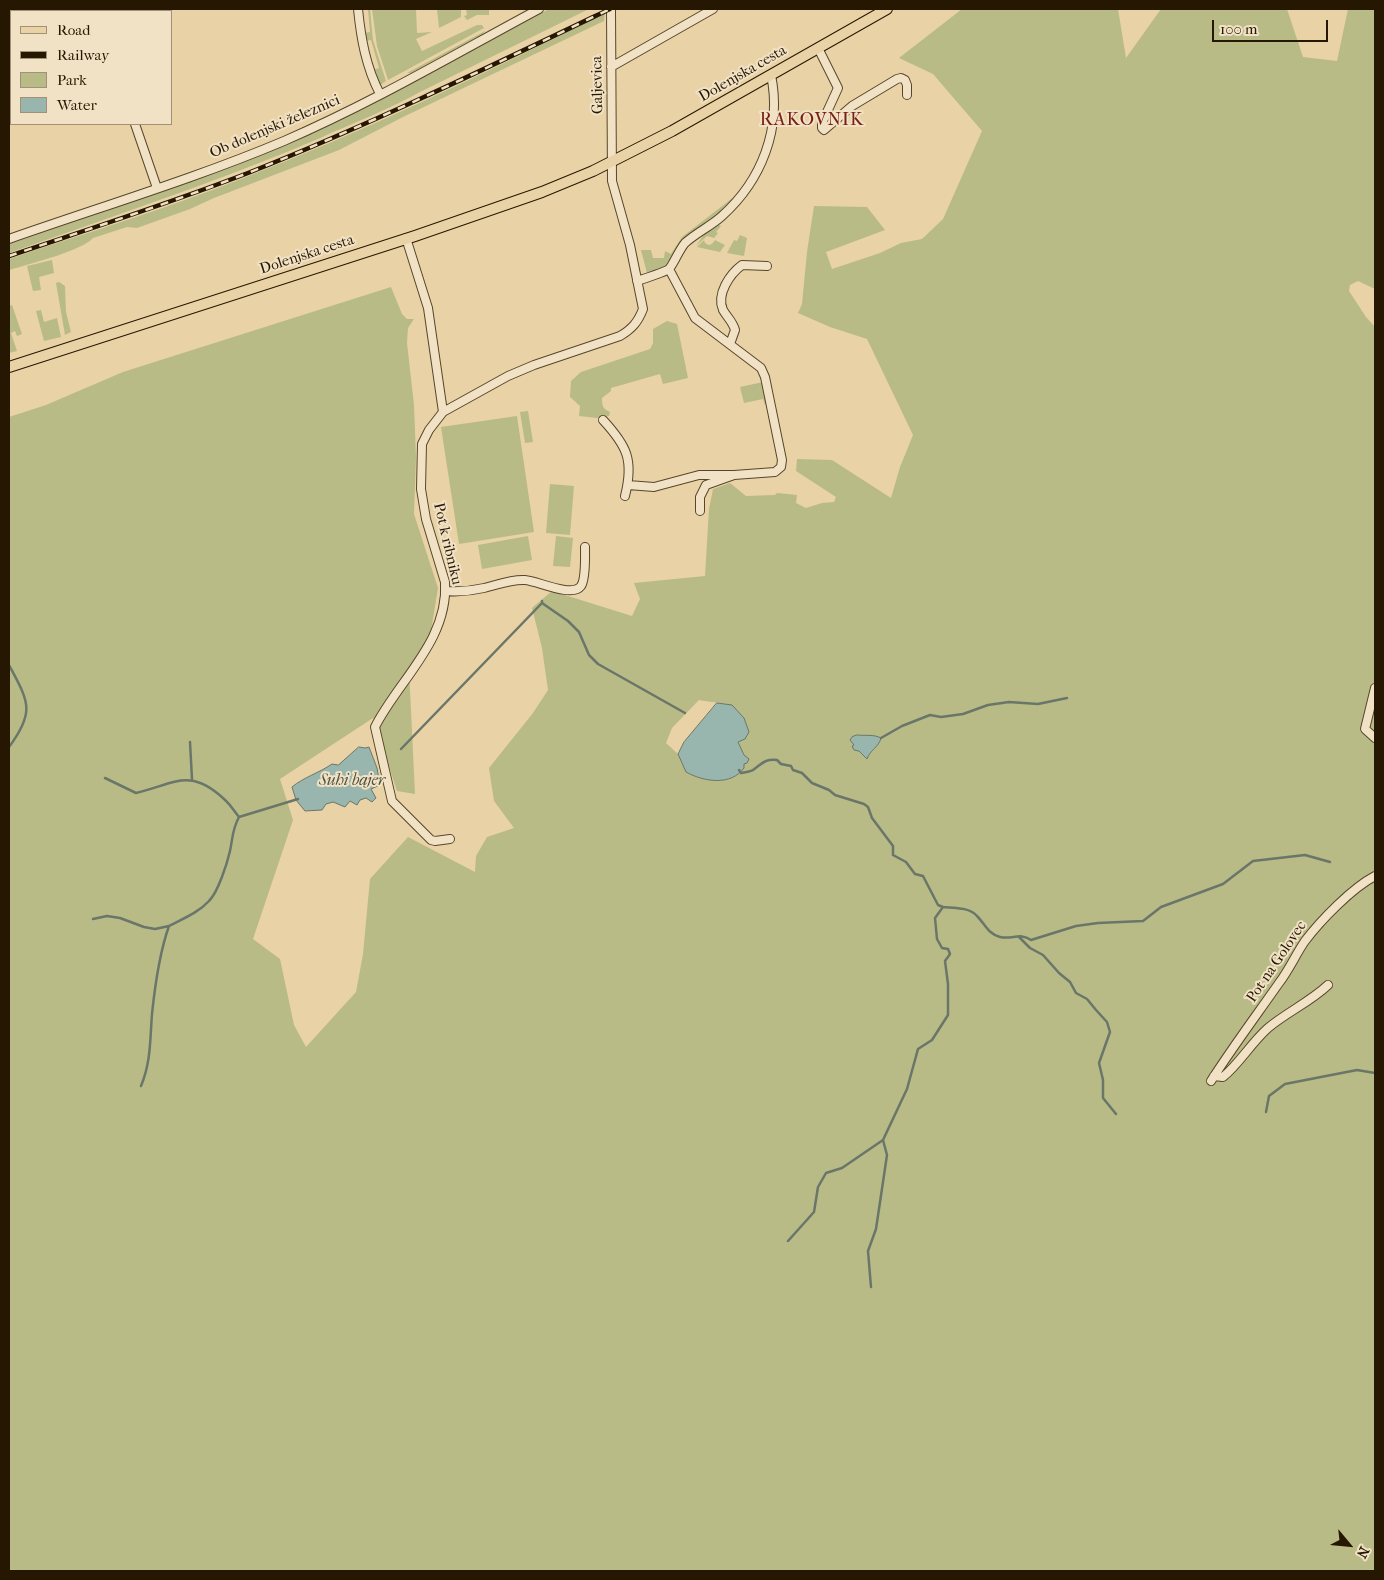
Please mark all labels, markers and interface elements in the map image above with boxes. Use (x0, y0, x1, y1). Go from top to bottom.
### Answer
legend (10, 10, 172, 125)
scale bar (1214, 10, 1330, 42)
text: 100 m (1220, 20, 1258, 38)
text: Road (57, 21, 90, 39)
street label: Dolenjska cesta (696, 42, 790, 106)
text: Railway (57, 46, 109, 64)
street label: Galjevica (588, 56, 608, 114)
text: Park (57, 71, 87, 89)
street label: Ob dolenjski železnici (207, 91, 343, 163)
text: Water (57, 96, 97, 114)
district label: RAKOVNIK (759, 110, 865, 132)
street label: Dolenjska cesta (258, 231, 356, 279)
street label: Pot k ribniku (429, 501, 465, 587)
water label: Suhi bajer (319, 771, 385, 791)
street label: Pot na Golovec (1243, 918, 1311, 1006)
north arrow (1324, 1520, 1374, 1570)
text: N (1353, 1544, 1373, 1561)

